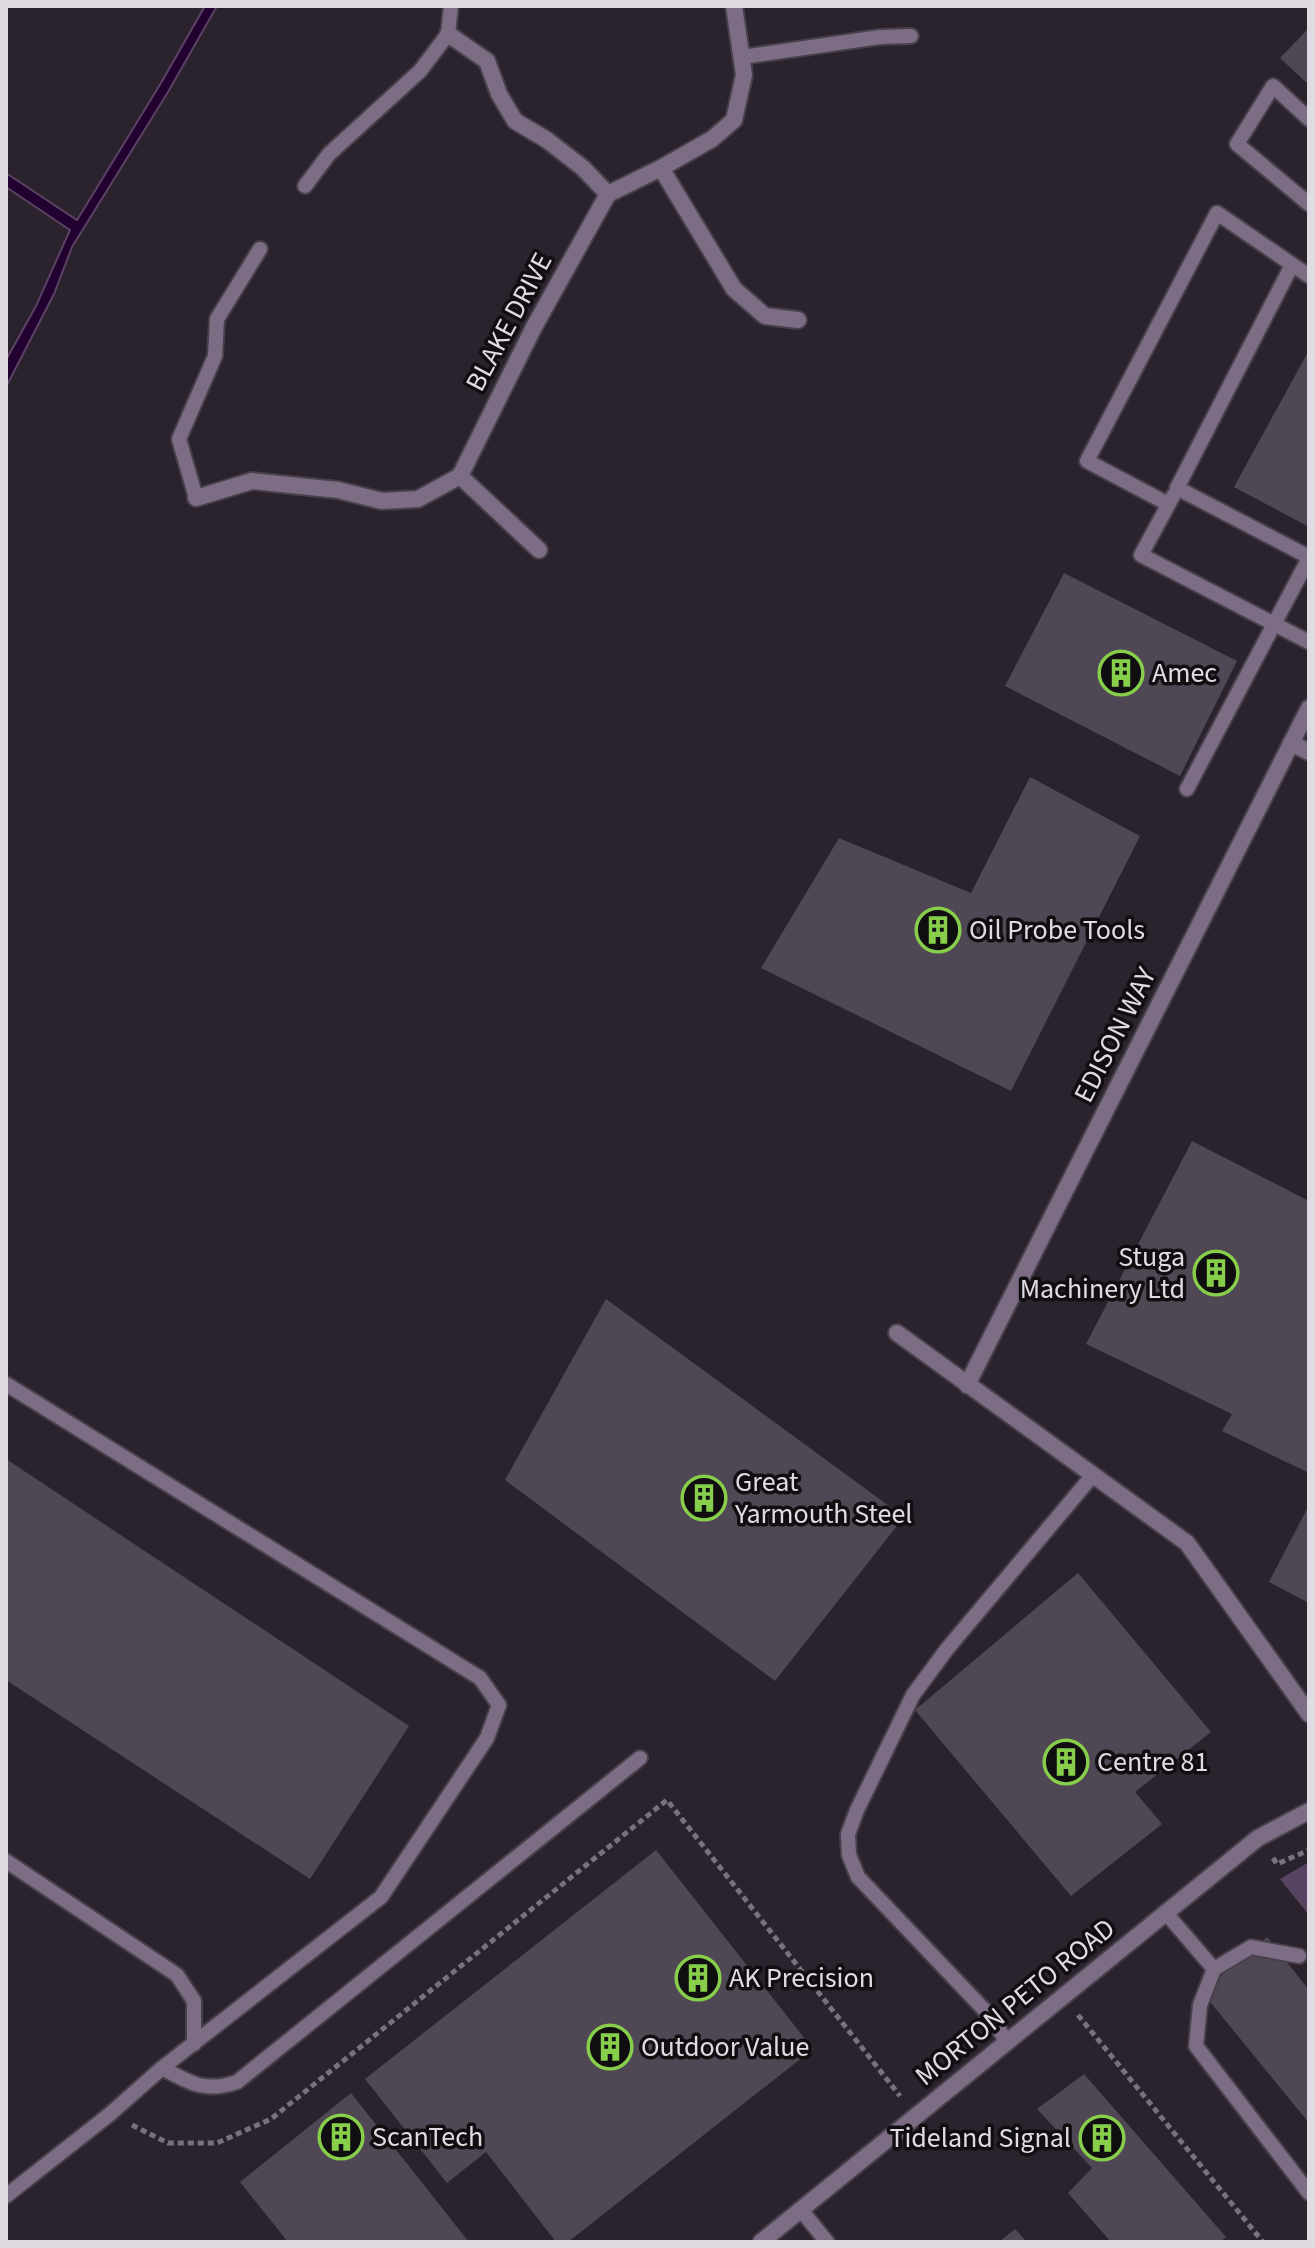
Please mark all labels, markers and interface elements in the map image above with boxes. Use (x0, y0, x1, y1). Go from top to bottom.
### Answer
street label: BLAKE DRIVE (456, 246, 562, 398)
building icon: Amec (1097, 649, 1145, 697)
place label: Amec (1152, 653, 1217, 693)
building icon: Oil Probe Tools (914, 906, 962, 954)
place label: Oil Probe Tools (969, 910, 1145, 950)
street label: EDISON WAY (1064, 960, 1166, 1109)
place label: Stuga Machinery Ltd (1020, 1237, 1185, 1309)
building icon: Stuga Machinery Ltd (1192, 1249, 1240, 1297)
place label: Great Yarmouth Steel (734, 1462, 912, 1534)
building icon: Great Yarmouth Steel (680, 1474, 728, 1522)
building icon: Centre 81 (1042, 1738, 1090, 1786)
place label: Centre 81 (1097, 1742, 1208, 1782)
street label: MORTON PETO ROAD (906, 1909, 1124, 2095)
building icon: AK Precision (674, 1954, 722, 2002)
place label: AK Precision (729, 1958, 874, 1998)
building icon: Outdoor Value (586, 2023, 634, 2071)
place label: Outdoor Value (641, 2027, 809, 2067)
building icon: ScanTech (317, 2113, 365, 2161)
building icon: Tideland Signal (1078, 2114, 1126, 2162)
place label: ScanTech (372, 2117, 483, 2157)
place label: Tideland Signal (889, 2118, 1071, 2158)

